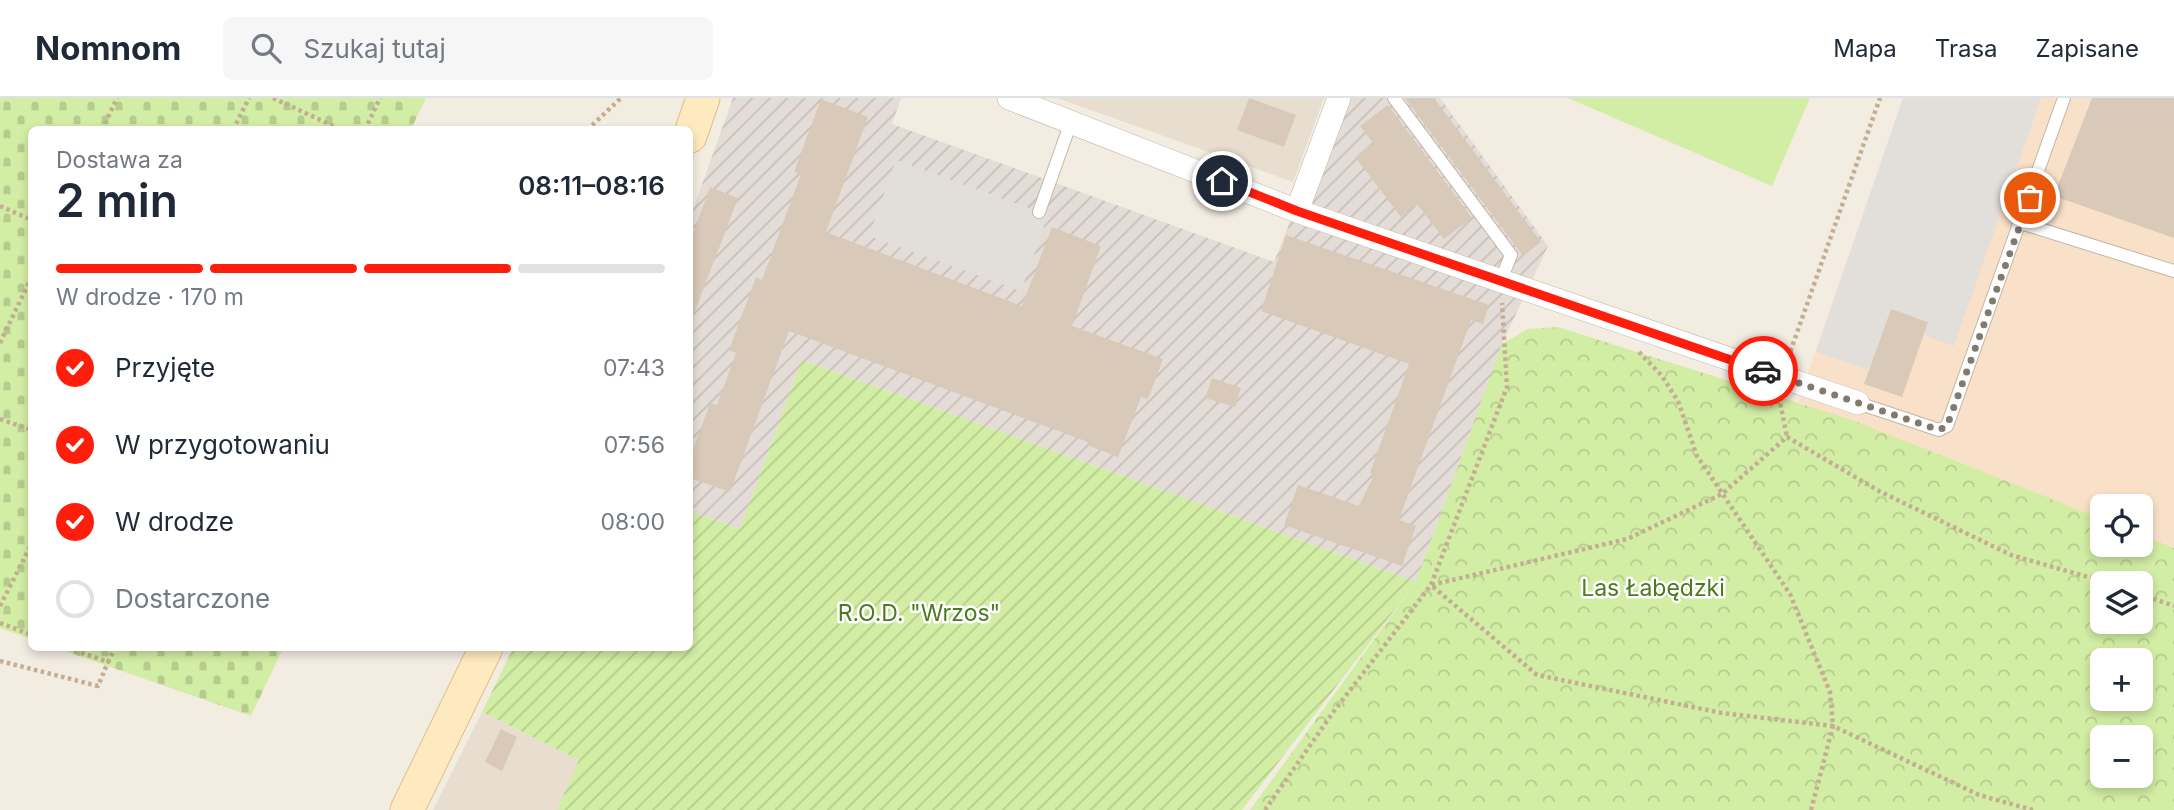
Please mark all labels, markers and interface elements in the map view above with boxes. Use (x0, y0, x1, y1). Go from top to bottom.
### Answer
search box (223, 17, 713, 80)
text: Nomnom (35, 28, 181, 68)
icon: search (247, 29, 285, 67)
text: Szukaj tutaj (303, 33, 446, 64)
text: Mapa (1833, 34, 1897, 63)
text: Trasa (1935, 34, 1998, 63)
text: Zapisane (2036, 34, 2139, 63)
text: Dostawa za (56, 146, 183, 174)
pin (1192, 151, 1252, 211)
icon: home (1203, 162, 1241, 200)
pin (2000, 168, 2060, 228)
text: 08:11–08:16 (518, 170, 665, 201)
text: 2 min (56, 172, 178, 228)
icon: bag (2011, 179, 2049, 217)
text: W drodze · 170 m (56, 283, 244, 311)
courier (1728, 336, 1798, 406)
icon: check (56, 349, 94, 387)
text: Przyjęte (115, 352, 215, 383)
icon: car (1744, 352, 1782, 390)
text: 07:43 (603, 354, 665, 382)
icon: check (56, 426, 94, 464)
text: W przygotowaniu (115, 429, 330, 460)
text: 07:56 (604, 431, 665, 459)
map controls (2090, 494, 2153, 788)
button: locate (2090, 494, 2153, 557)
icon: check (56, 503, 94, 541)
text: W drodze (115, 506, 234, 537)
text: 08:00 (601, 508, 665, 536)
button: layers (2090, 571, 2153, 634)
park label: Las Łabędzki (1581, 574, 1725, 602)
text: Dostarczone (115, 583, 270, 614)
park label: R.O.D. "Wrzos" (838, 599, 1000, 627)
button: + (2090, 648, 2153, 711)
button: − (2090, 725, 2153, 788)

